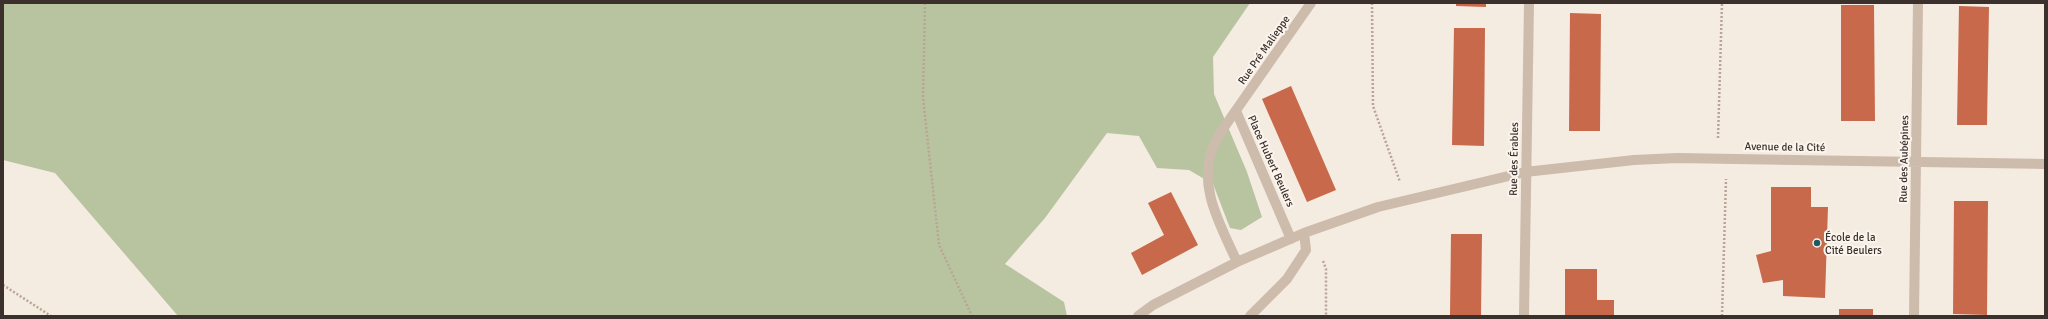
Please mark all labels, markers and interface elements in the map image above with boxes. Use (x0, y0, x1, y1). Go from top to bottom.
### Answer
street label: Rue Pré Malieppe (1235, 13, 1293, 87)
street label: Place Hubert Beulers (1245, 113, 1297, 209)
street label: Rue des Aubépines (1897, 115, 1911, 203)
street label: Rue des Érables (1506, 122, 1521, 196)
street label: Avenue de la Cité (1745, 140, 1825, 154)
place label: École de la Cité Beulers (1825, 230, 1882, 257)
marker: École de la Cité Beulers (1812, 238, 1822, 248)

